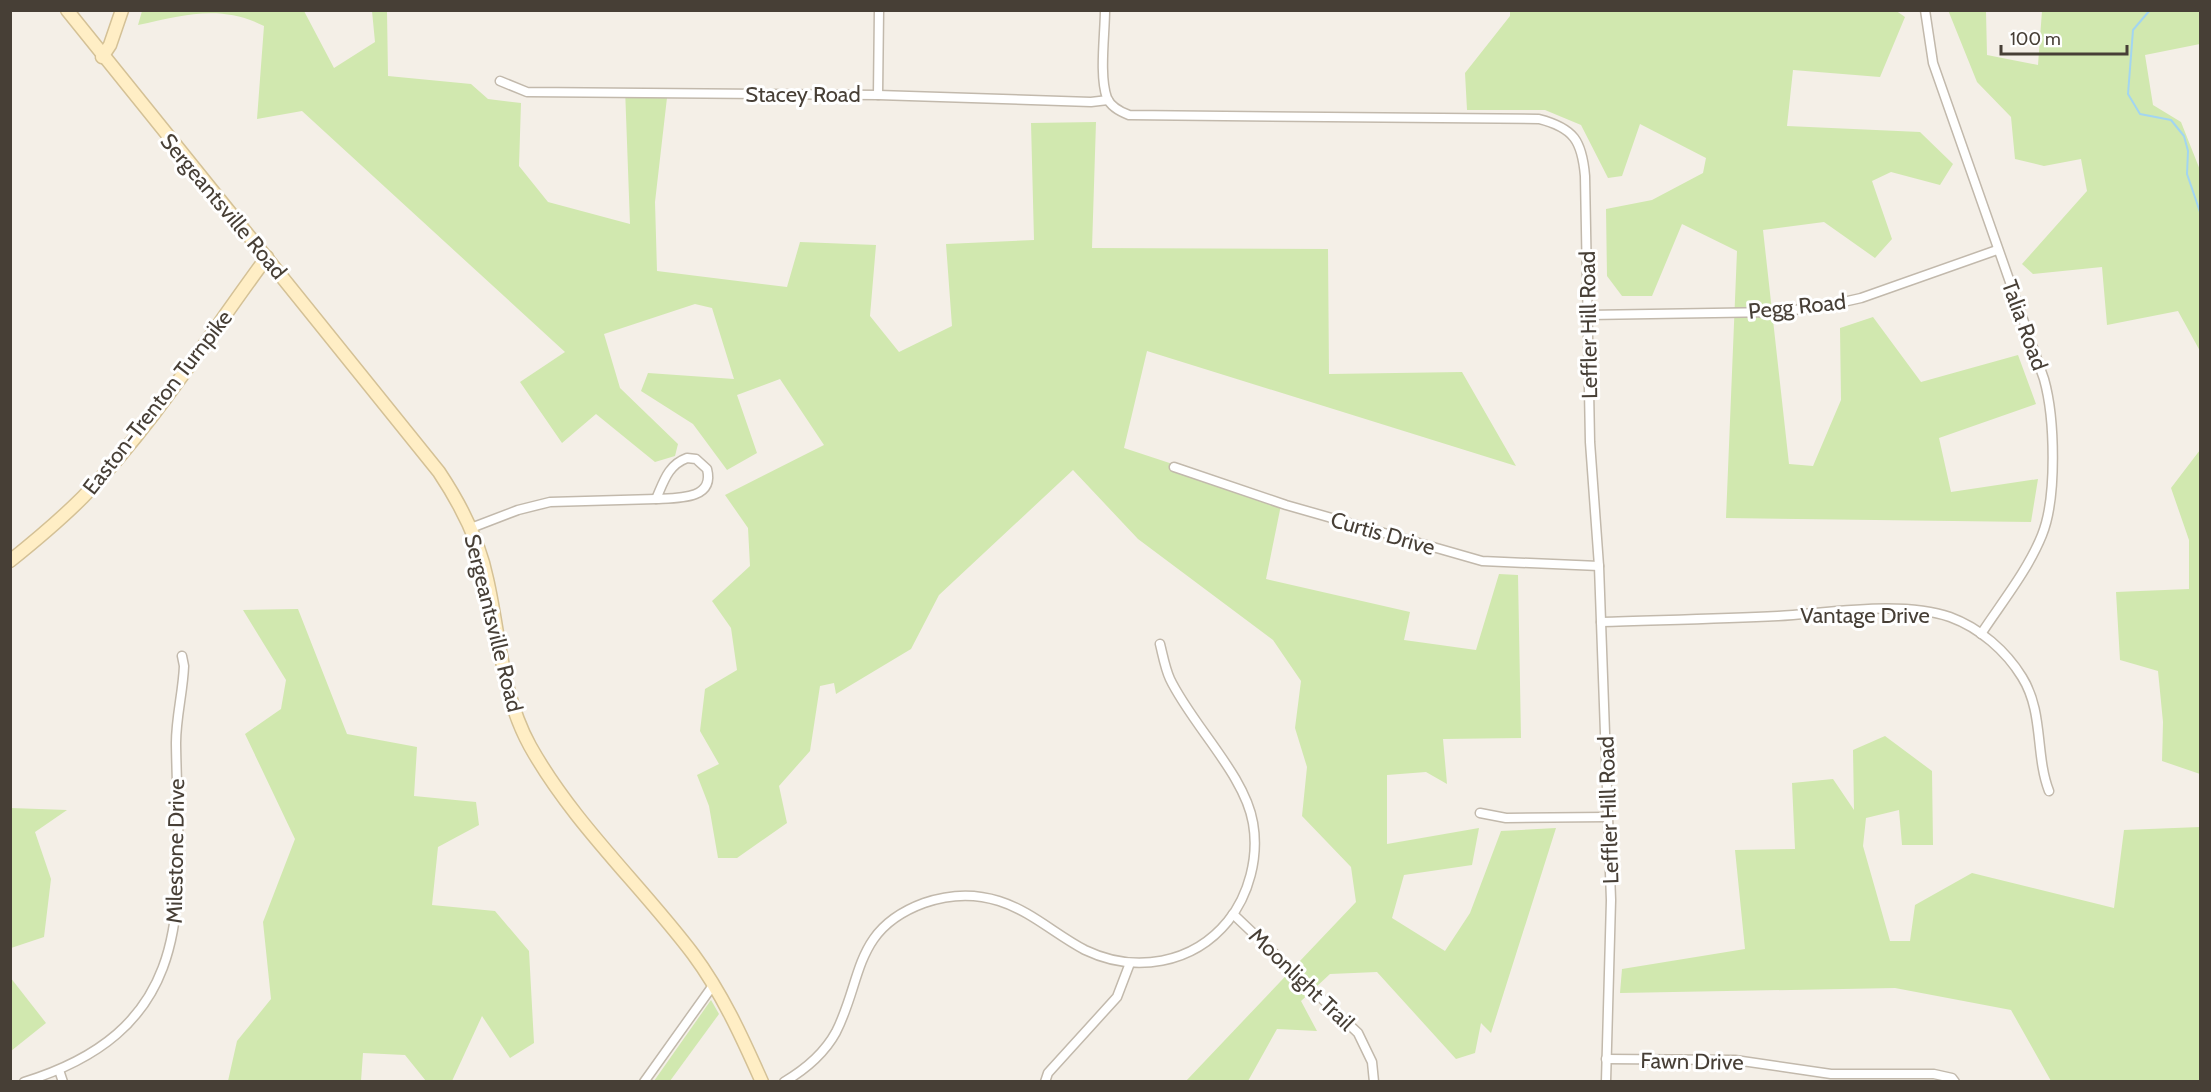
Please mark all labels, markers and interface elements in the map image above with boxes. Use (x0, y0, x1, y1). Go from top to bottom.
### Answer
scale bar (2001, 18, 2127, 56)
text: 100 m (2010, 28, 2061, 50)
street label: Stacey Road (745, 81, 861, 108)
street label: Sergeantsville Road (155, 128, 292, 285)
street label: Leffler Hill Road (1574, 251, 1603, 399)
street label: Talia Road (1996, 276, 2053, 374)
street label: Pegg Road (1747, 288, 1847, 325)
street label: Easton-Trenton Turnpike (77, 305, 238, 500)
street label: Curtis Drive (1328, 506, 1438, 561)
street label: Sergeantsville Road (458, 532, 529, 715)
street label: Vantage Drive (1800, 602, 1930, 629)
street label: Leffler Hill Road (1592, 736, 1625, 884)
street label: Milestone Drive (161, 778, 190, 924)
street label: Moonlight Trail (1243, 922, 1361, 1037)
street label: Fawn Drive (1640, 1047, 1744, 1076)

